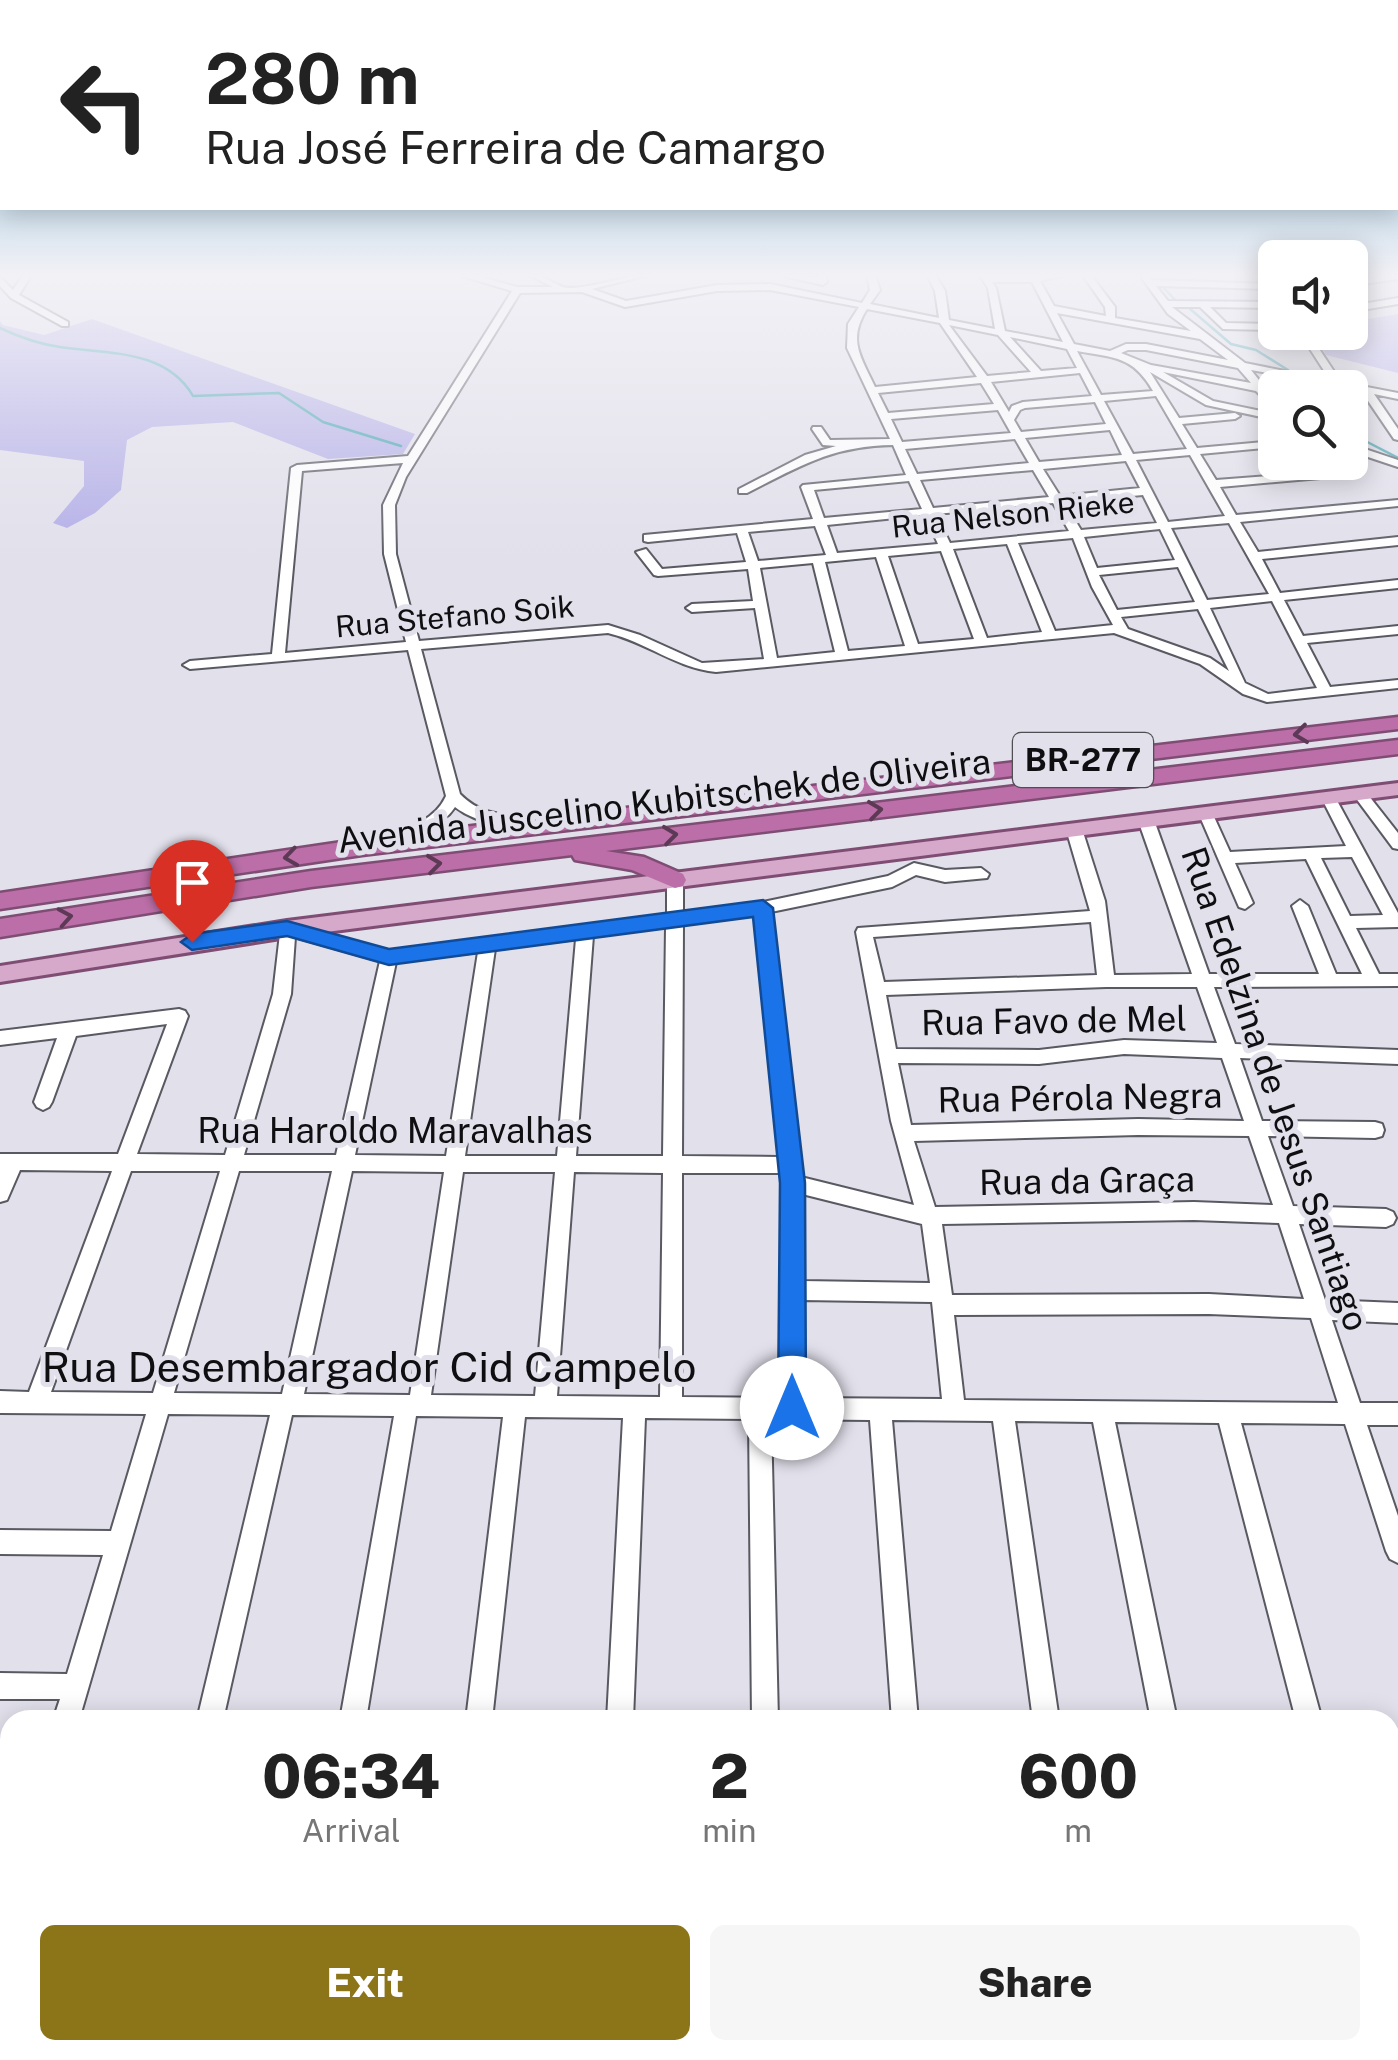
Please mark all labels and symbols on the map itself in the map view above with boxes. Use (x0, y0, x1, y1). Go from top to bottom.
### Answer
street label: Rua Nelson Rieke (890, 483, 1136, 545)
street label: Rua Stefano Soik (334, 588, 576, 644)
one-way arrow (1293, 723, 1309, 744)
road number: BR-277 (1013, 733, 1153, 787)
street label: Avenida Juscelino Kubitschek de Oliveira (335, 740, 993, 861)
one-way arrow (868, 800, 884, 821)
one-way arrow (662, 825, 678, 846)
pin (150, 840, 235, 943)
street label: Rua Edelzina de Jesus Santiago (1173, 842, 1378, 1336)
one-way arrow (283, 846, 299, 867)
one-way arrow (426, 854, 442, 875)
one-way arrow (56, 907, 73, 928)
street label: Rua Favo de Mel (921, 998, 1187, 1043)
street label: Rua Pérola Negra (937, 1075, 1223, 1120)
street label: Rua Haroldo Maravalhas (197, 1110, 593, 1151)
street label: Rua da Graça (979, 1158, 1195, 1203)
street label: Rua Desembargador Cid Campelo (42, 1342, 696, 1391)
position arrow (740, 1356, 844, 1460)

